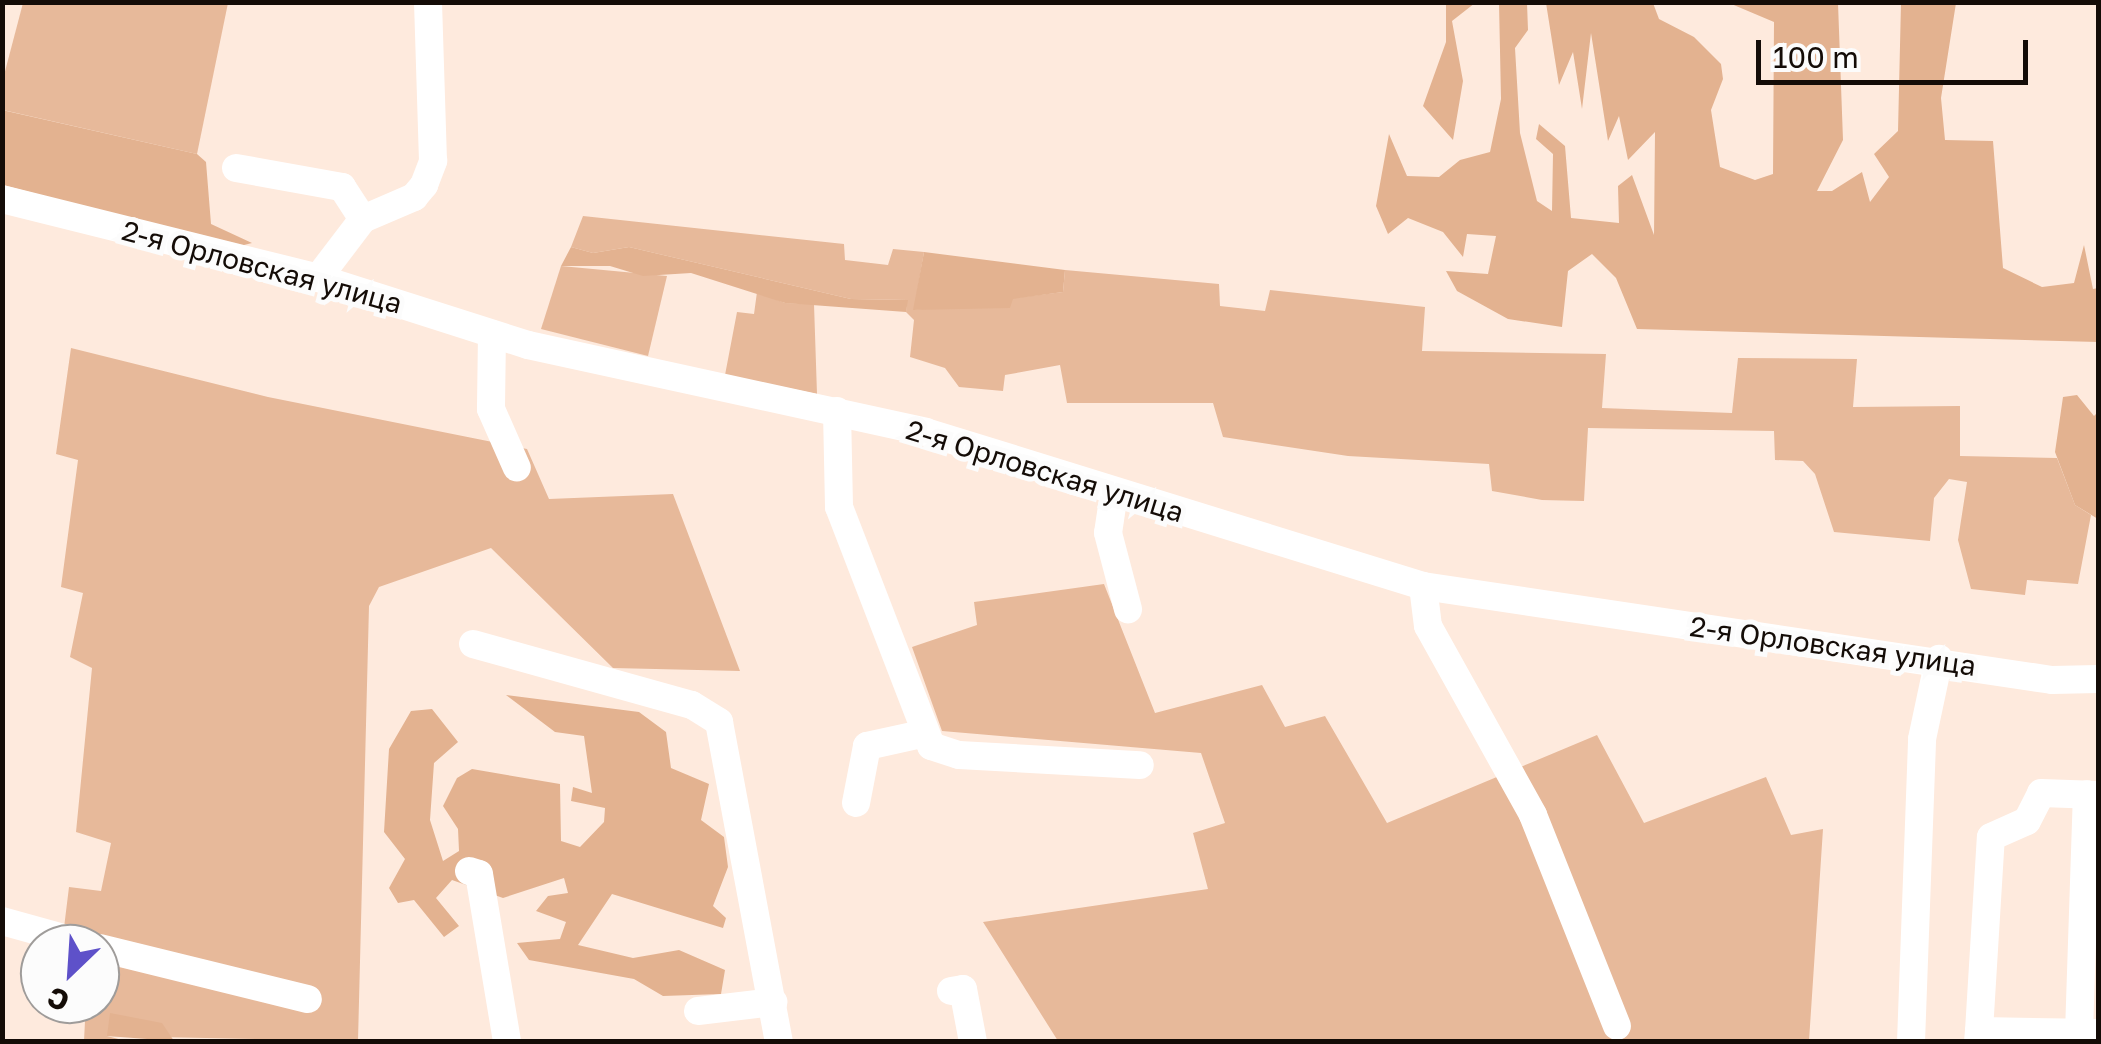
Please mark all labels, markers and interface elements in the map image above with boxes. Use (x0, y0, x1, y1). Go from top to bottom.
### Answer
scale bar (1761, 20, 2034, 82)
text: 100 m (1773, 39, 1859, 75)
street label: 2-я Орловская улица (118, 213, 406, 321)
street label: 2-я Орловская улица (902, 413, 1188, 529)
street label: 2-я Орловская улица (1688, 609, 1978, 683)
north arrow (20, 924, 120, 1024)
text: С (42, 981, 74, 1019)

